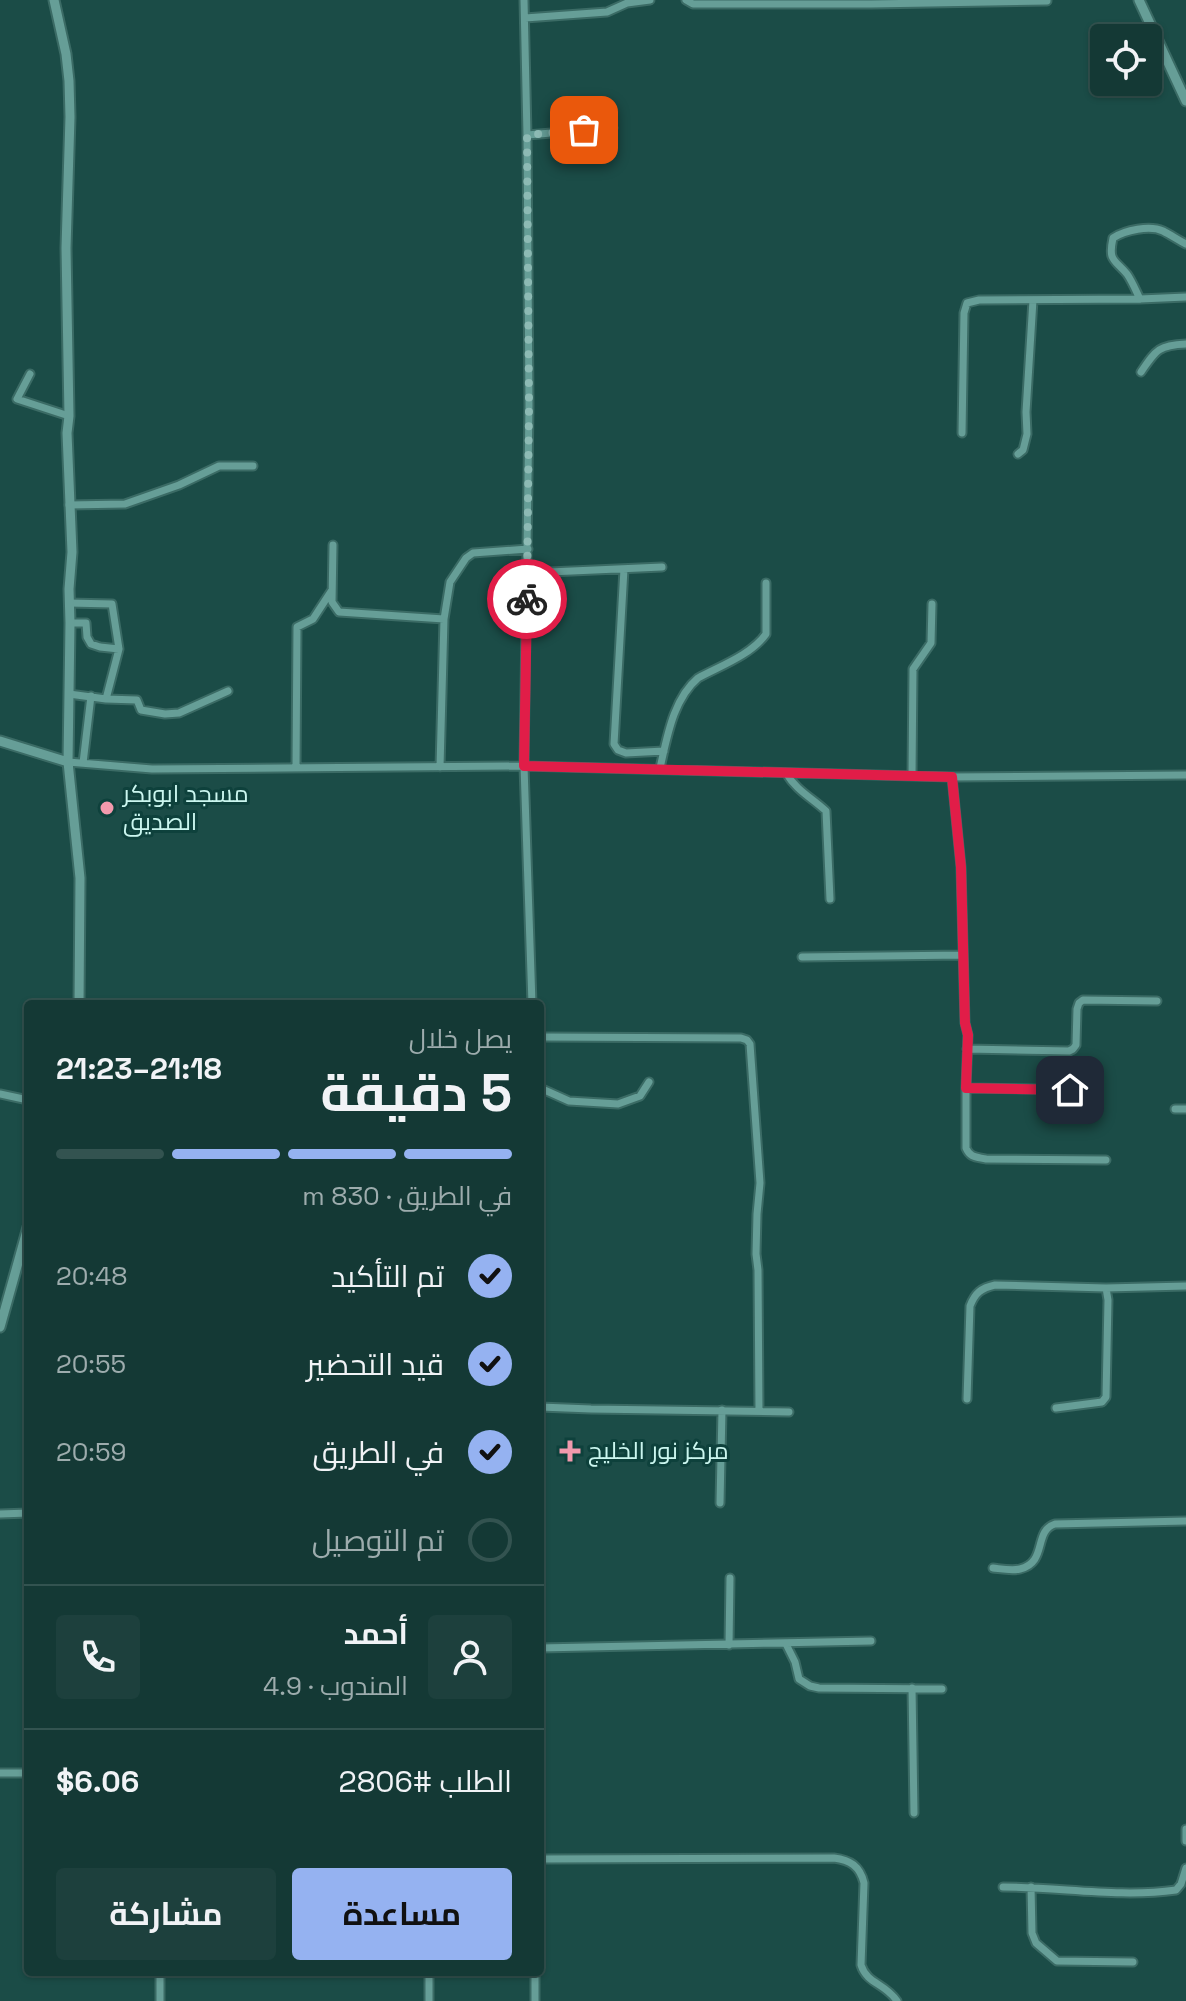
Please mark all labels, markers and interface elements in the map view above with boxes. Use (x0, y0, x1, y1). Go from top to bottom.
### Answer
map controls (1090, 24, 1162, 96)
button: locate (1090, 24, 1162, 96)
pin (550, 96, 618, 164)
icon: bag (562, 108, 606, 152)
courier (487, 559, 567, 639)
icon: bike (505, 577, 549, 621)
place label: مسجد ابوبكر الصديق (121, 778, 249, 837)
marker: مسجد ابوبكر الصديق (98, 799, 116, 817)
text: يصل خلال (409, 1022, 512, 1056)
text: 21:18–21:23 (56, 1049, 222, 1088)
pin (1036, 1056, 1104, 1124)
text: 5 دقيقة (321, 1060, 512, 1126)
icon: home (1048, 1068, 1092, 1112)
text: في الطريق · 830 m (302, 1179, 512, 1213)
icon: check (468, 1254, 512, 1298)
text: تم التأكيد (331, 1257, 444, 1296)
text: 20:48 (56, 1259, 127, 1293)
icon: check (468, 1342, 512, 1386)
text: قيد التحضير (307, 1345, 444, 1384)
text: 20:55 (56, 1347, 126, 1381)
icon: check (468, 1430, 512, 1474)
text: في الطريق (312, 1433, 444, 1472)
text: 20:59 (56, 1435, 126, 1469)
place label: مركز نور الخليج (588, 1435, 729, 1467)
marker: مركز نور الخليج (559, 1440, 581, 1462)
text: تم التوصيل (312, 1521, 444, 1560)
text: أحمد (344, 1614, 408, 1653)
button: phone (56, 1615, 140, 1699)
button: person (428, 1615, 512, 1699)
text: المندوب · 4.9 (263, 1669, 408, 1703)
text: $6.06 (56, 1762, 139, 1801)
text: الطلب #2806 (339, 1762, 512, 1801)
button: مشاركة (56, 1868, 276, 1960)
button: مساعدة (292, 1868, 512, 1960)

